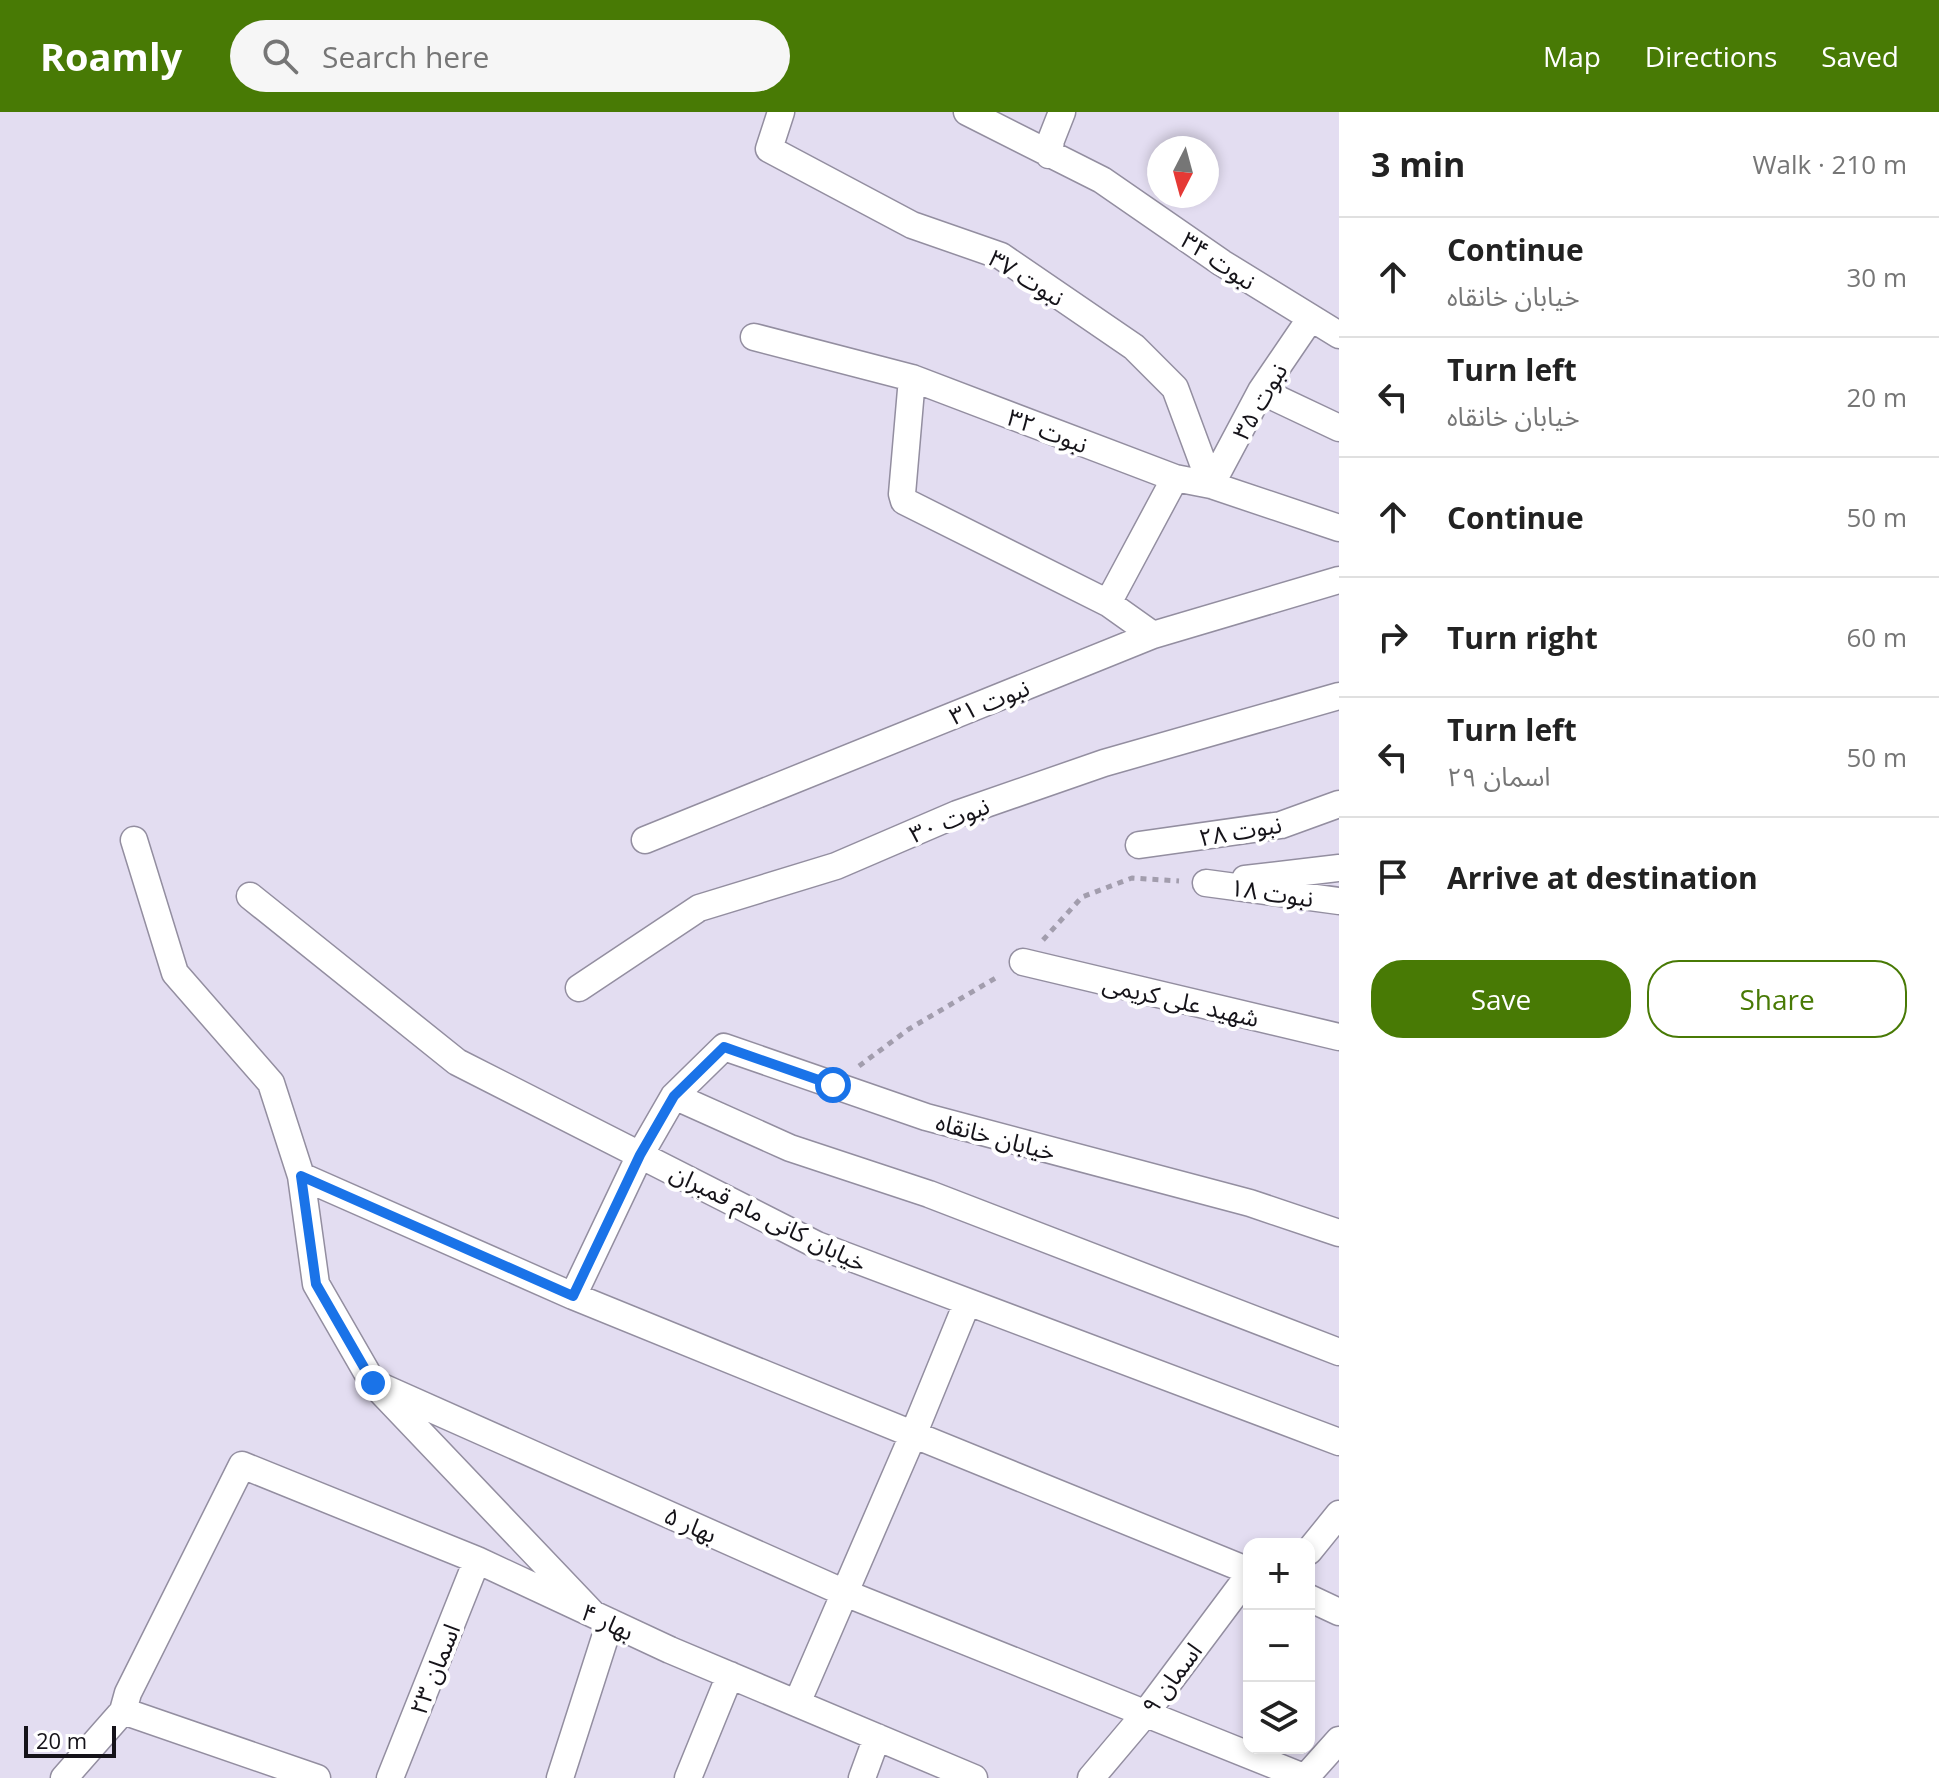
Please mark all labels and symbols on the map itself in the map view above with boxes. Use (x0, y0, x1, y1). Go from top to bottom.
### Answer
north arrow (1147, 136, 1219, 208)
street label: نبوت ۳۴ (1175, 223, 1263, 297)
street label: نبوت ۳۷ (983, 241, 1071, 313)
street label: نبوت ۳۵ (1224, 357, 1294, 445)
street label: نبوت ۳۲ (1003, 400, 1093, 460)
street label: نبوت ۳۱ (944, 670, 1034, 732)
street label: نبوت ۳۰ (904, 788, 994, 850)
street label: نبوت ۲۸ (1196, 806, 1284, 854)
street label: نبوت ۱۸ (1228, 870, 1316, 914)
street label: شهید علی کریمی (1100, 966, 1262, 1034)
route start (815, 1067, 851, 1103)
street label: خیابان خانقاه (933, 1104, 1059, 1168)
street label: خیابان کانی مام قمبران (664, 1155, 873, 1282)
route end (355, 1365, 391, 1401)
street label: بهار ۵ (659, 1498, 723, 1550)
street label: بهار ۴ (576, 1595, 640, 1647)
street label: اسمان ۲۳ (401, 1619, 467, 1719)
street label: اسمان ۹ (1133, 1635, 1209, 1721)
scale bar (24, 1722, 116, 1758)

